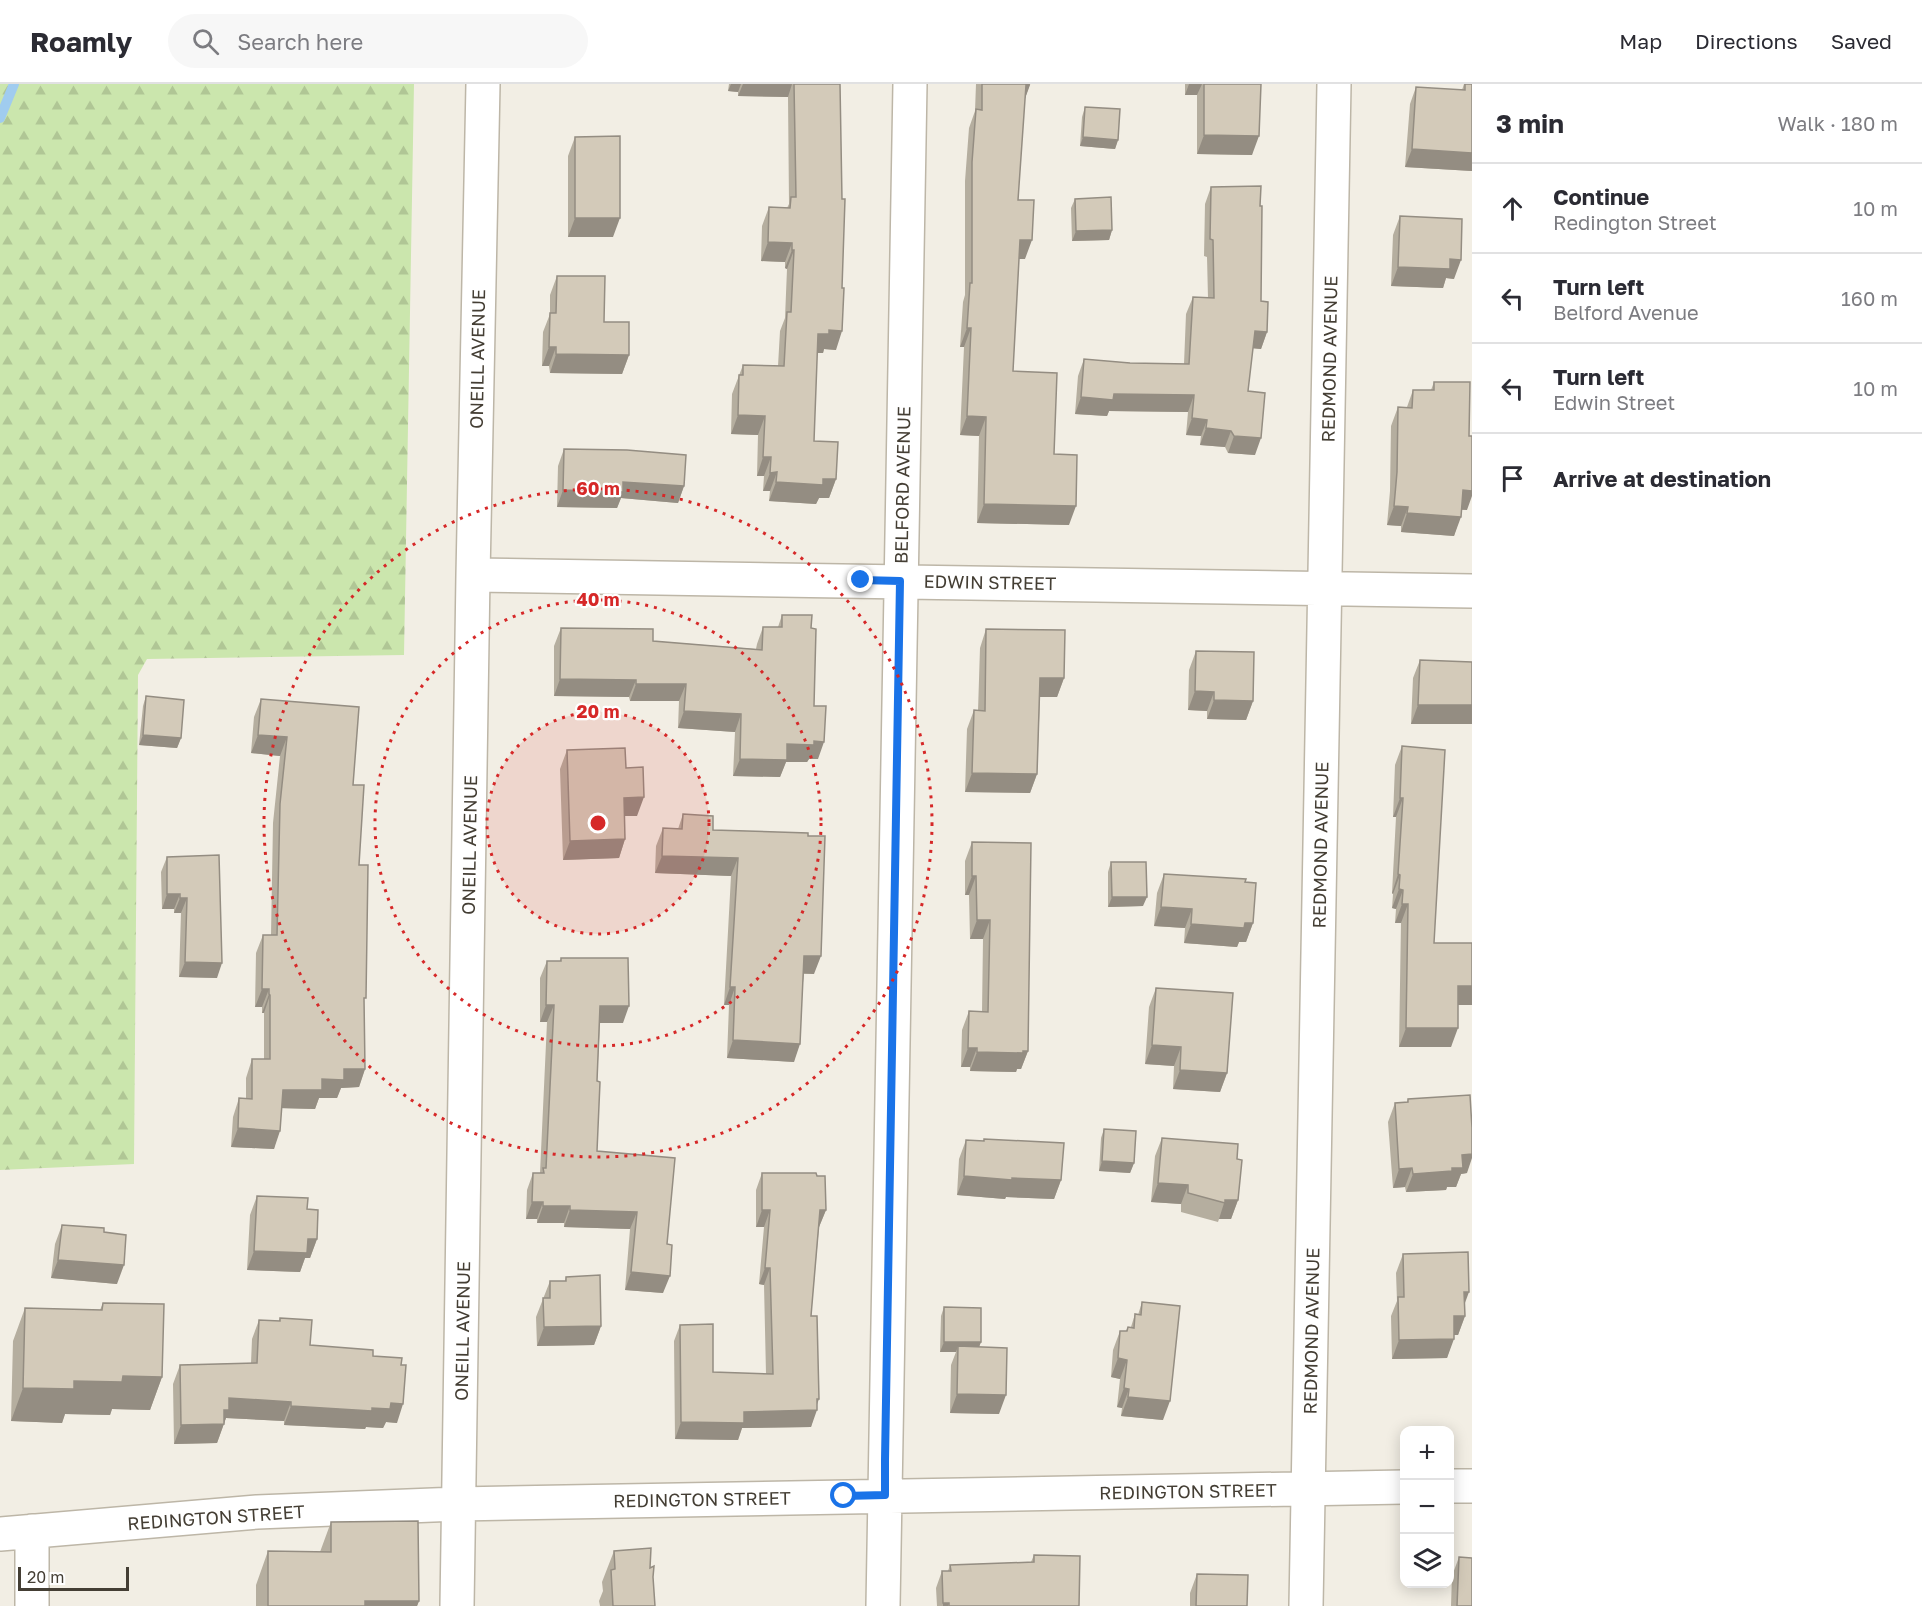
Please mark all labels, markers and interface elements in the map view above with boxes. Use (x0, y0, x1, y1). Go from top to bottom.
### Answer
search box (168, 14, 588, 68)
text: Roamly (30, 25, 132, 58)
icon: search (189, 25, 222, 58)
text: Search here (237, 28, 363, 55)
text: Map (1619, 28, 1662, 54)
text: Directions (1695, 28, 1798, 54)
text: Saved (1831, 28, 1892, 54)
text: 3 min (1496, 108, 1564, 139)
text: Walk · 180 m (1778, 111, 1898, 135)
text: Continue (1553, 183, 1649, 210)
icon: ahead (1496, 192, 1529, 225)
text: 10 m (1853, 196, 1898, 220)
text: Redington Street (1553, 210, 1717, 234)
text: Turn left (1553, 273, 1644, 300)
street label: REDMOND AVENUE (1317, 275, 1341, 443)
icon: left (1496, 282, 1529, 315)
text: 160 m (1841, 286, 1898, 310)
street label: ONEILL AVENUE (465, 289, 489, 429)
text: Belford Avenue (1553, 300, 1699, 324)
text: Turn left (1553, 363, 1644, 390)
icon: left (1496, 372, 1529, 405)
text: 10 m (1853, 376, 1898, 400)
text: Edwin Street (1553, 390, 1675, 414)
street label: BELFORD AVENUE (890, 406, 914, 564)
icon: arrive (1496, 462, 1529, 495)
text: Arrive at destination (1553, 465, 1771, 492)
text: 60 m (576, 477, 620, 499)
route end (847, 566, 873, 592)
street label: EDWIN STREET (924, 570, 1056, 594)
text: 40 m (576, 588, 620, 610)
text: 20 m (577, 700, 619, 722)
street label: REDMOND AVENUE (1308, 761, 1332, 929)
street label: ONEILL AVENUE (457, 775, 481, 915)
centre of rings (588, 813, 608, 833)
street label: REDMOND AVENUE (1299, 1247, 1323, 1415)
street label: ONEILL AVENUE (450, 1261, 474, 1401)
map controls (1400, 1426, 1454, 1588)
button: + (1400, 1426, 1454, 1480)
street label: REDINGTON STREET (1099, 1478, 1277, 1504)
button: − (1400, 1480, 1454, 1534)
route start (830, 1482, 856, 1508)
street label: REDINGTON STREET (613, 1486, 791, 1512)
street label: REDINGTON STREET (127, 1500, 305, 1534)
button: layers (1400, 1534, 1454, 1588)
scale bar (18, 1564, 129, 1592)
text: 20 m (27, 1567, 64, 1587)

